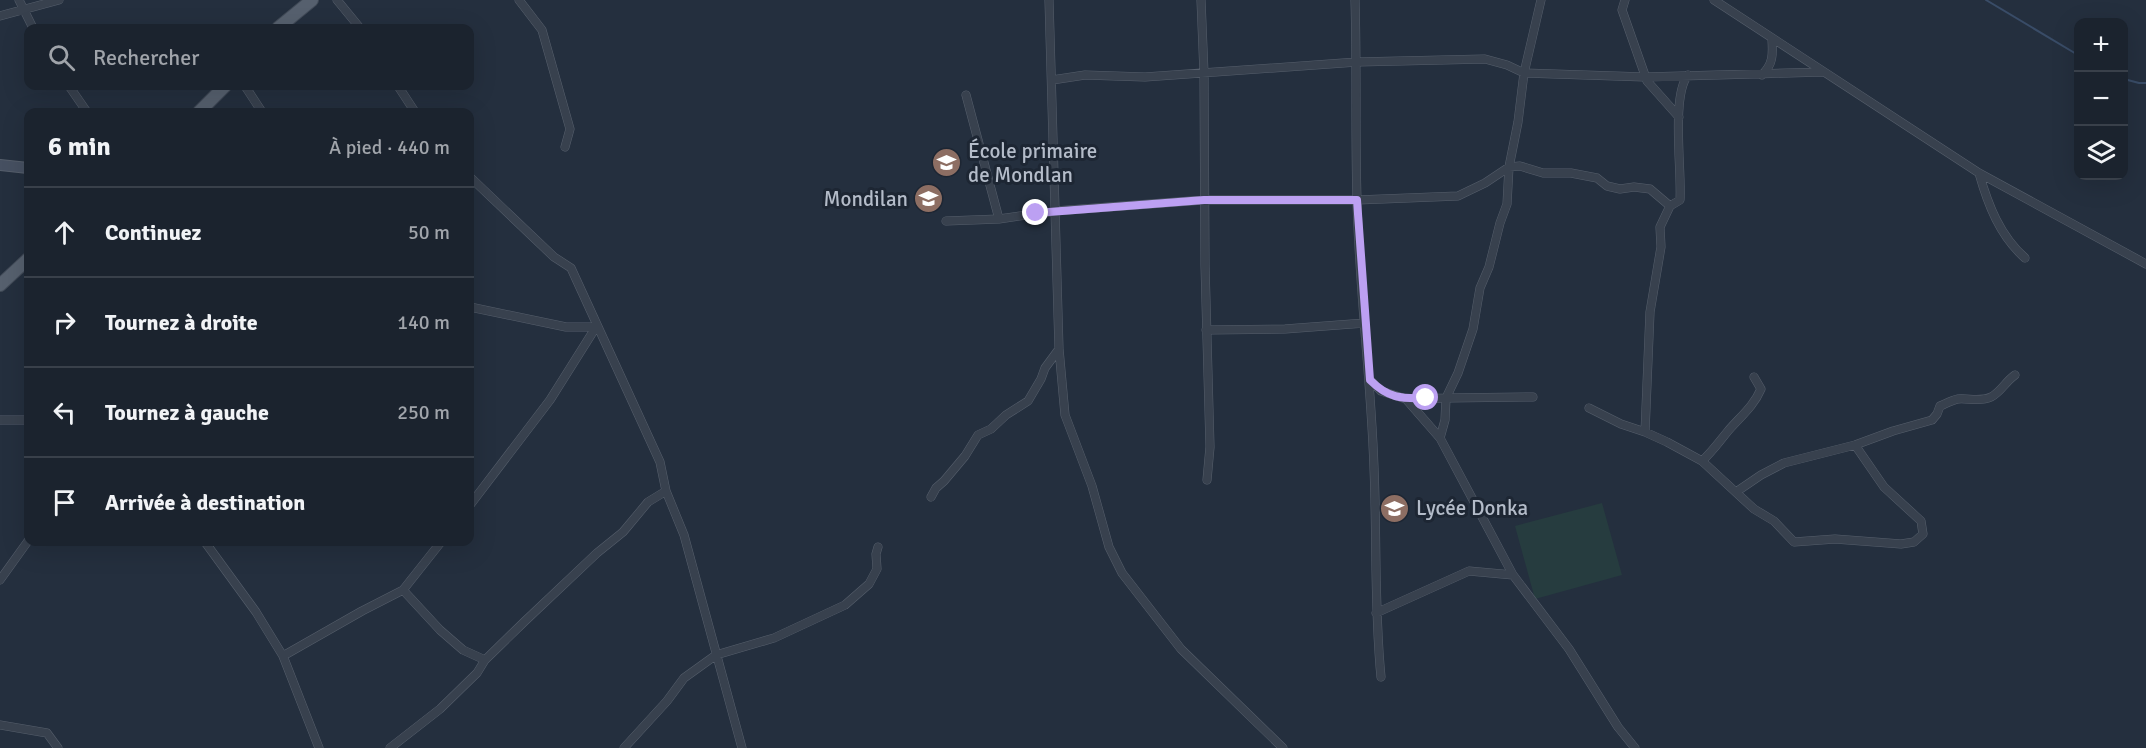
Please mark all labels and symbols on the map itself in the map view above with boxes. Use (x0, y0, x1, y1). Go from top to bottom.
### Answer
place label: École primaire de Mondlan (968, 138, 1097, 188)
school or university icon: École primaire de Mondlan (931, 147, 963, 179)
school or university icon: Mondilan (913, 183, 945, 215)
place label: Mondilan (824, 186, 908, 212)
route end (1022, 199, 1048, 225)
route start (1412, 384, 1438, 410)
school or university icon: Lycée Donka (1379, 492, 1411, 524)
place label: Lycée Donka (1416, 495, 1528, 521)

